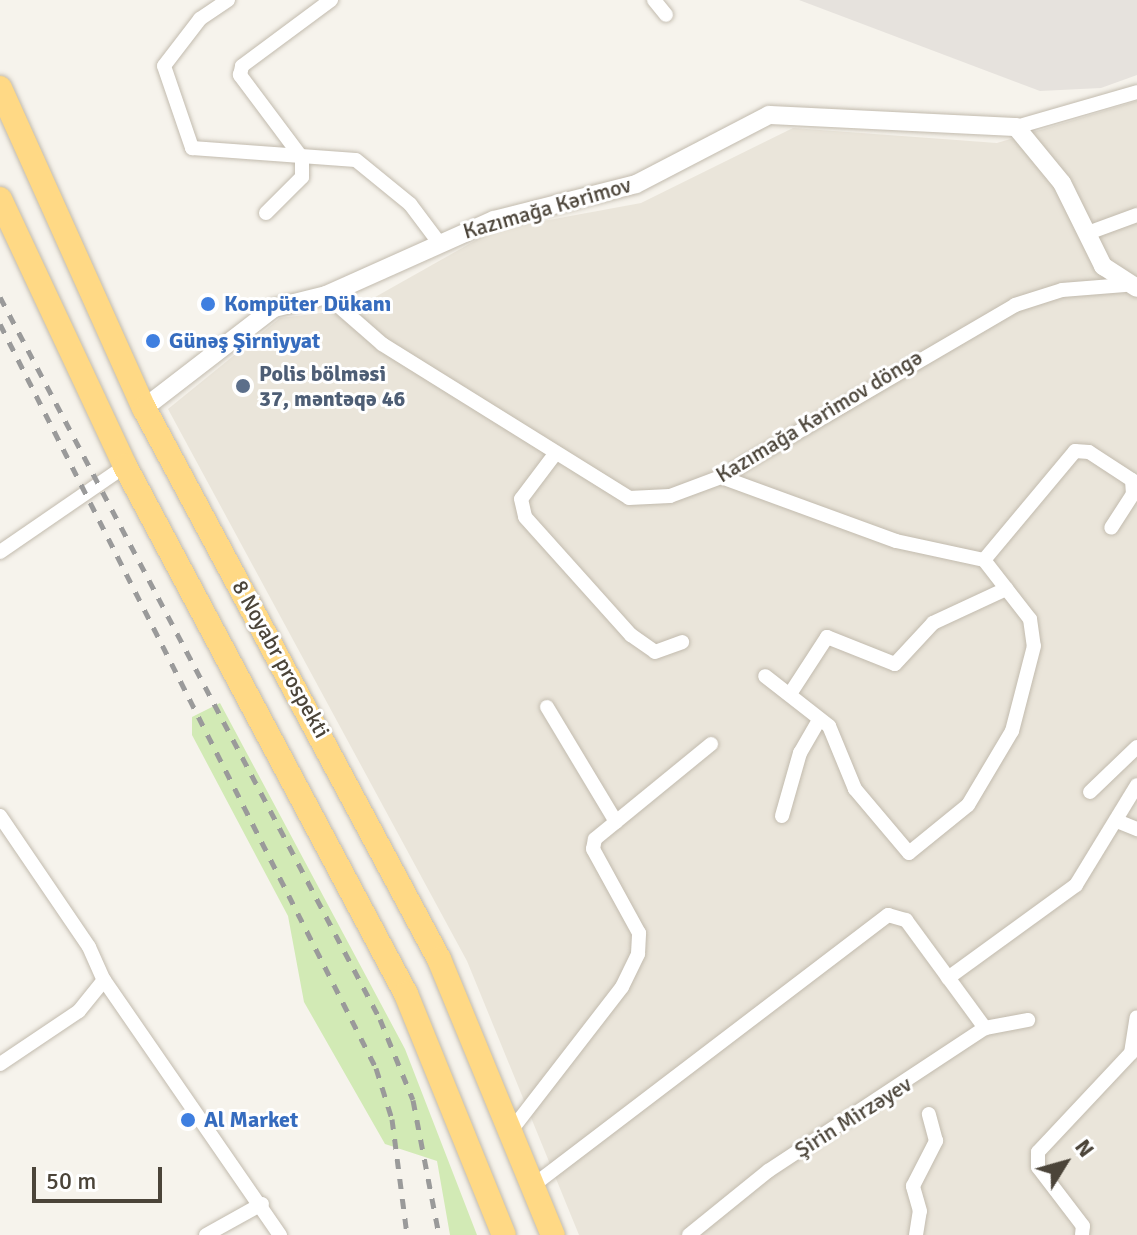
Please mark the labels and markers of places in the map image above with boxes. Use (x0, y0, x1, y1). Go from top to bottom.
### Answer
place label: Kompüter Dükanı (224, 291, 391, 317)
marker: Kompüter Dükanı (199, 295, 217, 313)
place label: Günəş Şirniyyat (169, 328, 320, 354)
marker: Günəş Şirniyyat (144, 332, 162, 350)
place label: Polis bölməsi 37, məntəqə 46 (259, 360, 405, 412)
marker: Polis bölməsi 37, məntəqə 46 (234, 377, 252, 395)
place label: Al Market (204, 1107, 298, 1133)
marker: Al Market (179, 1111, 197, 1129)

